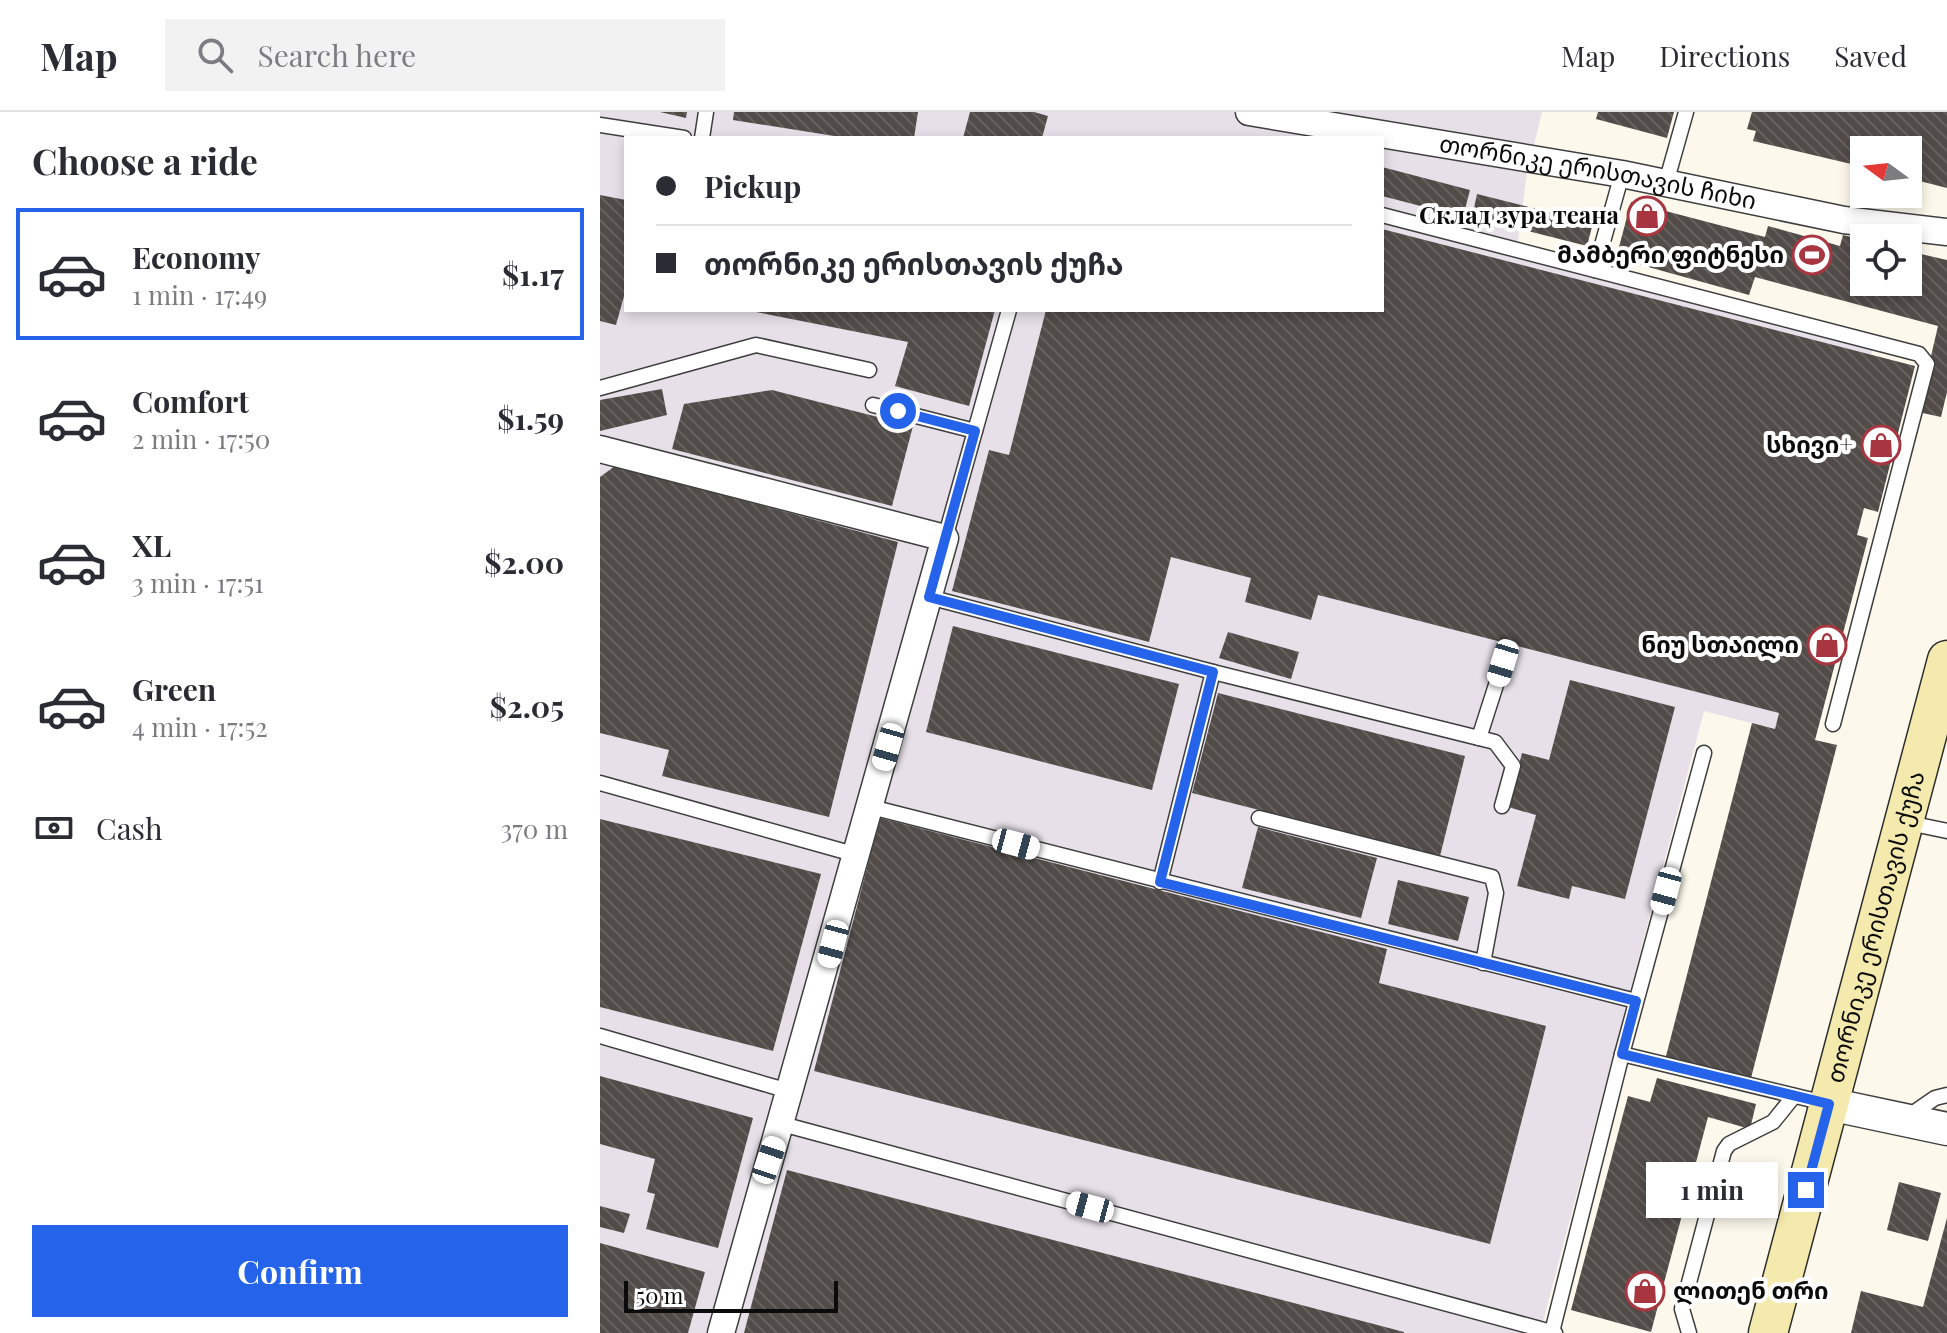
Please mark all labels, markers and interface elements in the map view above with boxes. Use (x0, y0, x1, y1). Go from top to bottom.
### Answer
search box (165, 19, 725, 91)
text: Map (40, 30, 117, 81)
icon: search (193, 33, 237, 77)
text: Search here (257, 35, 416, 75)
text: Map (1561, 37, 1615, 74)
text: Directions (1659, 37, 1790, 74)
text: Saved (1834, 37, 1907, 74)
street label: თორნიკე ერისთავის ჩიხი (1437, 126, 1760, 215)
text: Choose a ride (32, 136, 258, 184)
north arrow (1850, 136, 1922, 208)
map controls (1850, 136, 1922, 296)
text: Pickup (704, 166, 801, 206)
shop icon: Склад зура теана (1626, 195, 1668, 237)
place label: Склад зура теана (1419, 198, 1620, 230)
button: locate (1850, 224, 1922, 296)
sports icon: მამბერი ფიტნესი (1791, 234, 1833, 276)
text: Economy (132, 237, 261, 277)
place label: მამბერი ფიტნესი (1557, 237, 1784, 269)
icon: car (36, 238, 108, 310)
text: თორნიკე ერისთავის ქუჩა (704, 243, 1124, 283)
text: $1.17 (502, 254, 564, 294)
text: 1 min · 17:49 (132, 277, 267, 312)
text: Comfort (132, 381, 249, 421)
icon: car (36, 382, 108, 454)
route start (880, 393, 916, 429)
text: $1.59 (497, 398, 564, 438)
text: 2 min · 17:50 (132, 421, 270, 456)
shop icon: სხივი+ (1860, 424, 1902, 466)
place label: სხივი+ (1766, 427, 1853, 459)
text: XL (132, 525, 171, 565)
icon: car (36, 526, 108, 598)
text: $2.00 (484, 542, 564, 582)
text: 3 min · 17:51 (132, 565, 264, 600)
shop icon: ნიუ სთაილი (1806, 624, 1848, 666)
place label: ნიუ სთაილი (1641, 627, 1799, 659)
car (1485, 637, 1521, 689)
text: Green (132, 669, 216, 709)
icon: car (36, 670, 108, 742)
text: $2.05 (490, 686, 564, 726)
text: 4 min · 17:52 (132, 709, 268, 744)
car (870, 721, 906, 773)
street label: თორნიკე ერისთავის ქუჩა (1817, 767, 1931, 1086)
icon: cash (32, 806, 76, 850)
text: Cash (96, 808, 163, 848)
text: 370 m (501, 811, 568, 846)
car (990, 826, 1042, 862)
car (1648, 865, 1684, 917)
car (815, 918, 851, 970)
car (750, 1133, 788, 1187)
callout: 1 min (1646, 1162, 1778, 1218)
text: 1 min (1680, 1172, 1744, 1207)
route end (1788, 1172, 1824, 1208)
car (1064, 1189, 1116, 1225)
button: Confirm (32, 1225, 568, 1317)
shop icon: ლითენ თრი (1624, 1270, 1666, 1312)
place label: ლითენ თრი (1673, 1273, 1829, 1305)
scale bar (624, 1277, 838, 1313)
text: 50 m (636, 1280, 683, 1310)

